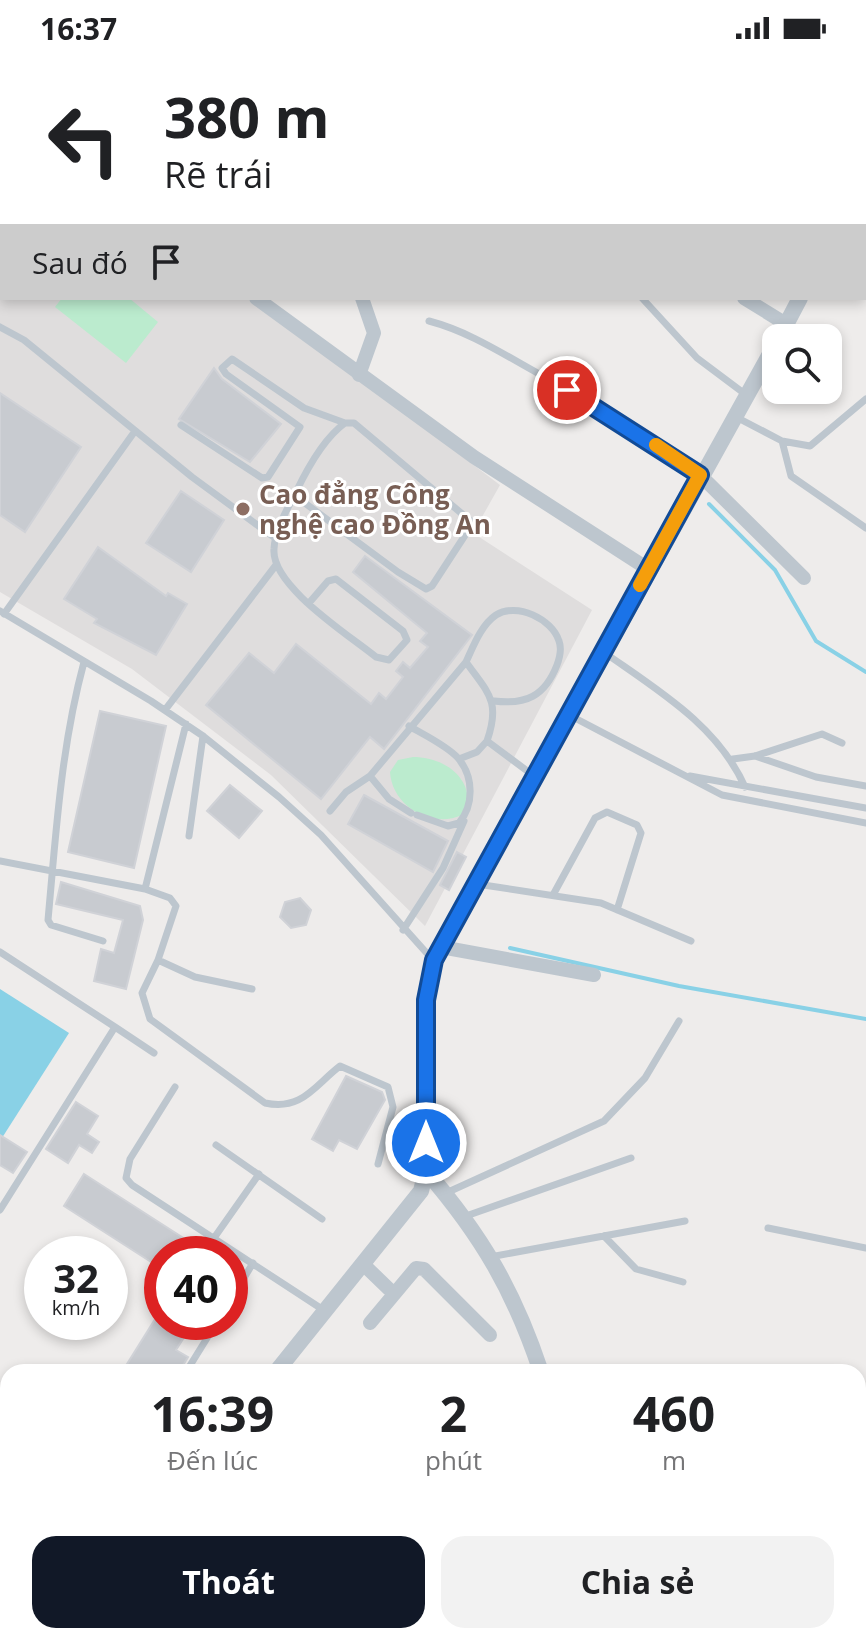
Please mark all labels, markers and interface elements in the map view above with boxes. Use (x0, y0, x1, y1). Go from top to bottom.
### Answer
text: 16:37 (40, 8, 117, 49)
text: 380 m (164, 78, 330, 154)
icon: left (32, 88, 136, 192)
text: Rẽ trái (164, 150, 272, 199)
icon: arrive (144, 240, 188, 284)
text: Sau đó (32, 242, 128, 283)
map controls (762, 324, 842, 404)
button: search (762, 324, 842, 404)
pin (533, 356, 601, 424)
icon: arrive (545, 368, 589, 412)
place label: Cao đẳng Công nghệ cao Đồng An (259, 476, 491, 542)
marker: Cao đẳng Công nghệ cao Đồng An (234, 500, 252, 518)
position arrow (384, 1101, 468, 1185)
speed limit sign: 40 (144, 1236, 248, 1340)
text: 32 (53, 1250, 99, 1305)
text: km/h (52, 1294, 100, 1321)
text: 16:39 (151, 1381, 274, 1446)
text: 2 (440, 1381, 467, 1446)
text: 460 (633, 1381, 715, 1446)
text: Đến lúc (167, 1442, 258, 1478)
text: phút (425, 1442, 482, 1478)
text: m (662, 1442, 686, 1478)
button: Thoát (32, 1536, 425, 1628)
button: Chia sẻ (441, 1536, 834, 1628)

